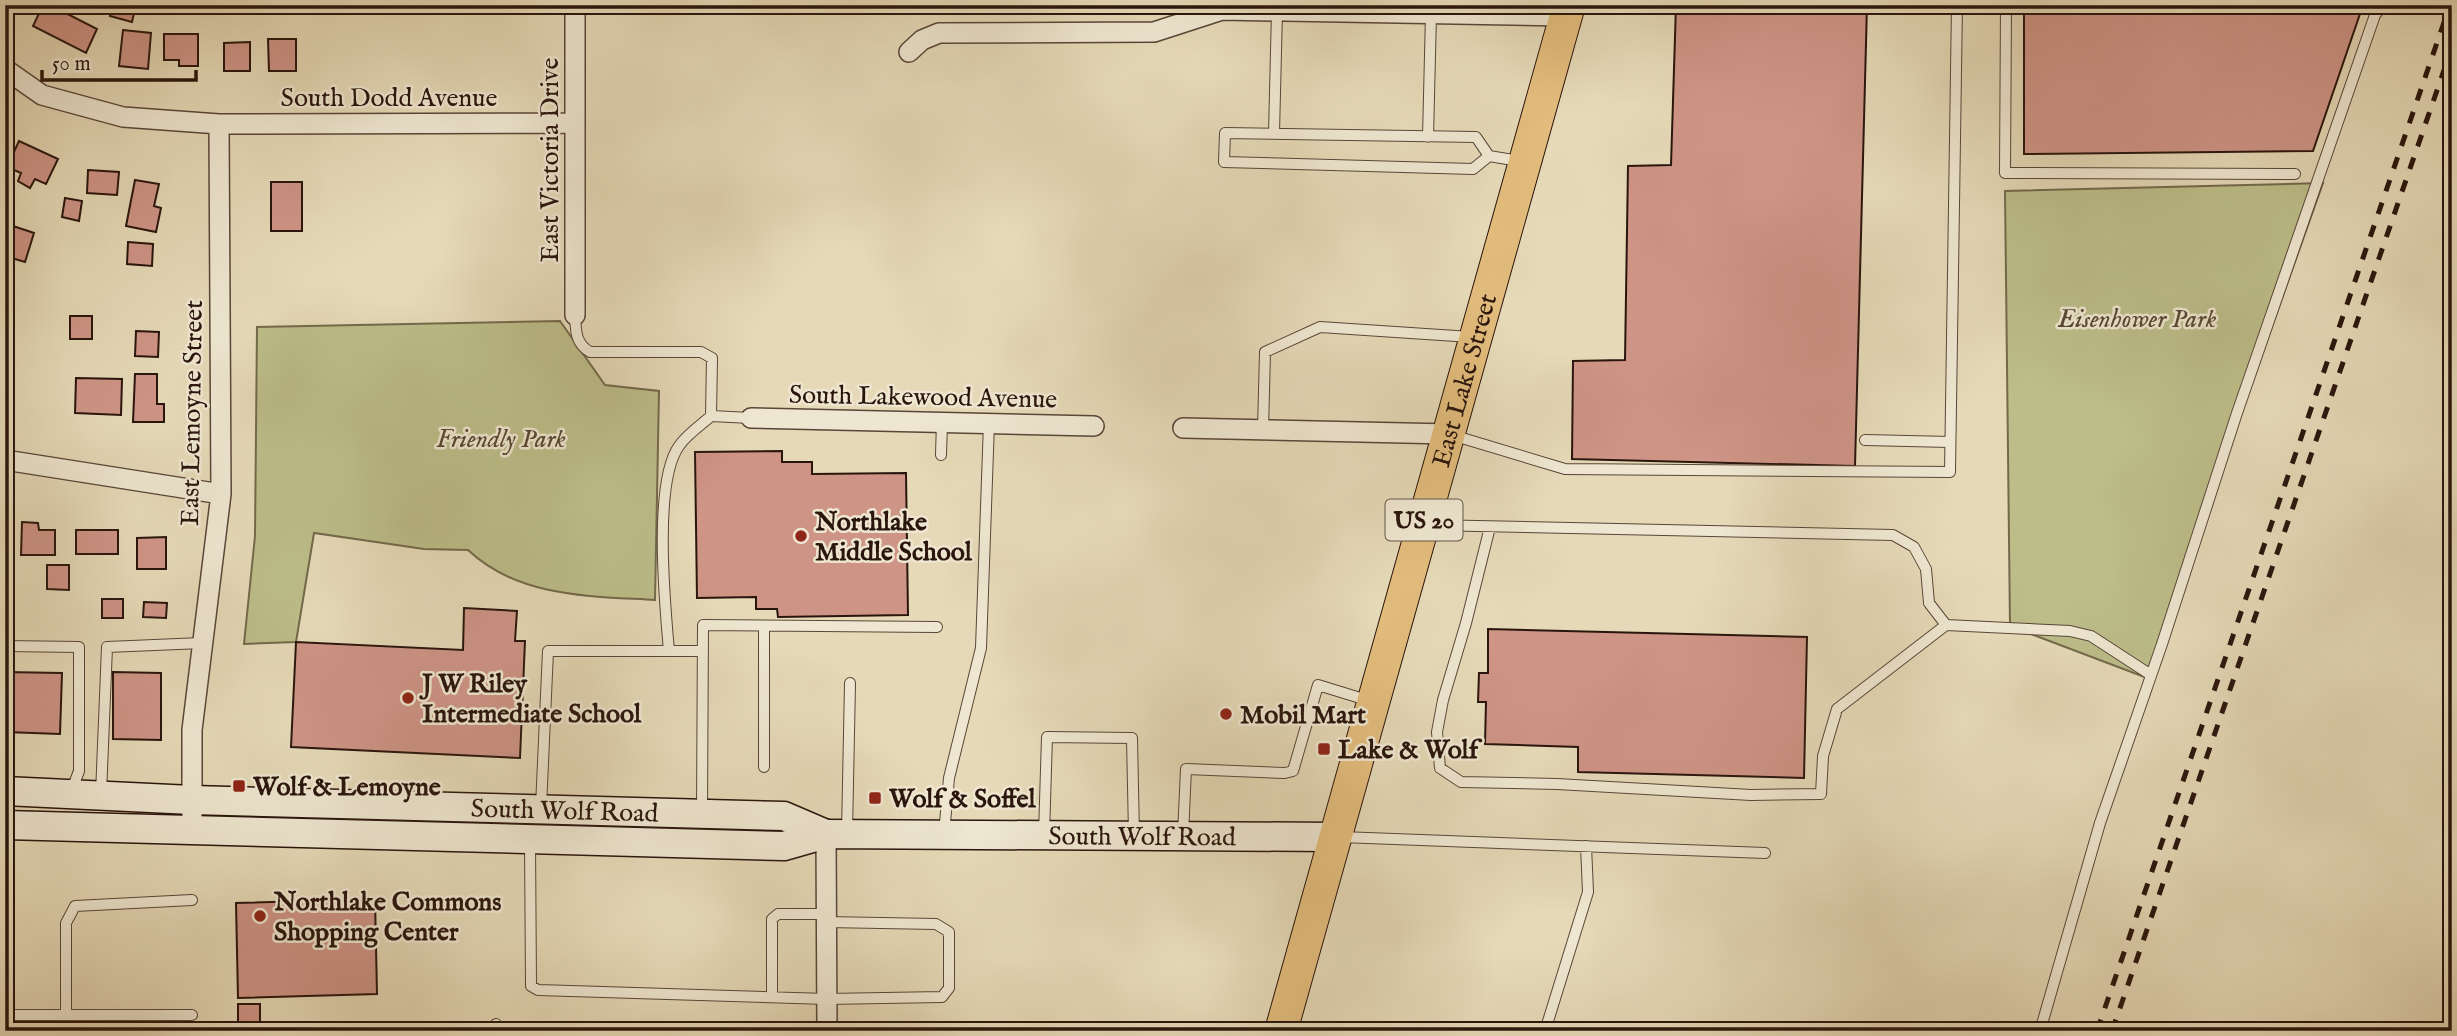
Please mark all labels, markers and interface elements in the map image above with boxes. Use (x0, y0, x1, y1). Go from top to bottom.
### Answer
scale bar (42, 38, 196, 82)
text: 50 m (52, 51, 91, 78)
street label: East Victoria Drive (534, 58, 567, 262)
street label: South Dodd Avenue (281, 82, 498, 115)
street label: East Lake Street (1425, 290, 1505, 471)
street label: East Lemoyne Street (174, 300, 211, 526)
park label: Eisenhower Park (2057, 303, 2217, 336)
street label: South Lakewood Avenue (788, 379, 1058, 416)
park label: Friendly Park (436, 423, 566, 456)
road number: US 20 (1386, 500, 1462, 540)
place label: Northlake Middle School (814, 506, 973, 569)
marker: Northlake Middle School (793, 528, 809, 544)
place label: J W Riley Intermediate School (419, 668, 642, 731)
marker: J W Riley Intermediate School (400, 690, 416, 706)
place label: Mobil Mart (1240, 699, 1366, 732)
marker: Mobil Mart (1218, 706, 1234, 722)
place label: Lake & Wolf (1338, 734, 1483, 767)
marker: Lake & Wolf (1316, 741, 1332, 757)
place label: Wolf & Lemoyne (252, 771, 441, 804)
marker: Wolf & Lemoyne (231, 778, 247, 794)
place label: Wolf & Soffel (888, 783, 1037, 816)
marker: Wolf & Soffel (867, 790, 883, 806)
street label: South Wolf Road (470, 793, 659, 831)
street label: South Wolf Road (1048, 820, 1236, 854)
place label: Northlake Commons Shopping Center (273, 886, 501, 949)
marker: Northlake Commons Shopping Center (252, 908, 268, 924)

